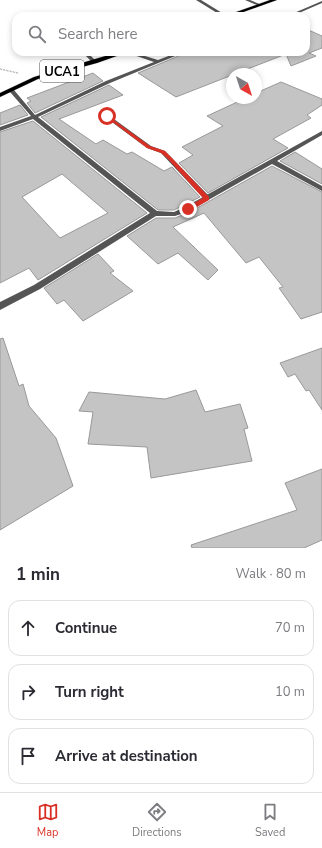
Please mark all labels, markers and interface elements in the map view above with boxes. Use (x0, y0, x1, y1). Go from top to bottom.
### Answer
search box (12, 12, 310, 56)
icon: search (26, 23, 48, 45)
text: Search here (58, 24, 138, 44)
road number: UCA1 (40, 60, 84, 82)
north arrow (226, 68, 262, 104)
route start (98, 107, 116, 125)
route end (179, 200, 197, 218)
text: 1 min (16, 563, 60, 586)
text: Walk · 80 m (235, 565, 306, 583)
icon: ahead (17, 617, 39, 639)
text: Continue (55, 618, 117, 638)
text: 70 m (275, 619, 305, 637)
icon: right (17, 681, 39, 703)
text: Turn right (55, 682, 124, 702)
text: 10 m (275, 683, 305, 701)
icon: arrive (17, 745, 39, 767)
text: Arrive at destination (55, 746, 198, 766)
tab: Map (37, 801, 59, 840)
tab: Directions (132, 801, 182, 840)
tab: Saved (255, 801, 285, 840)

